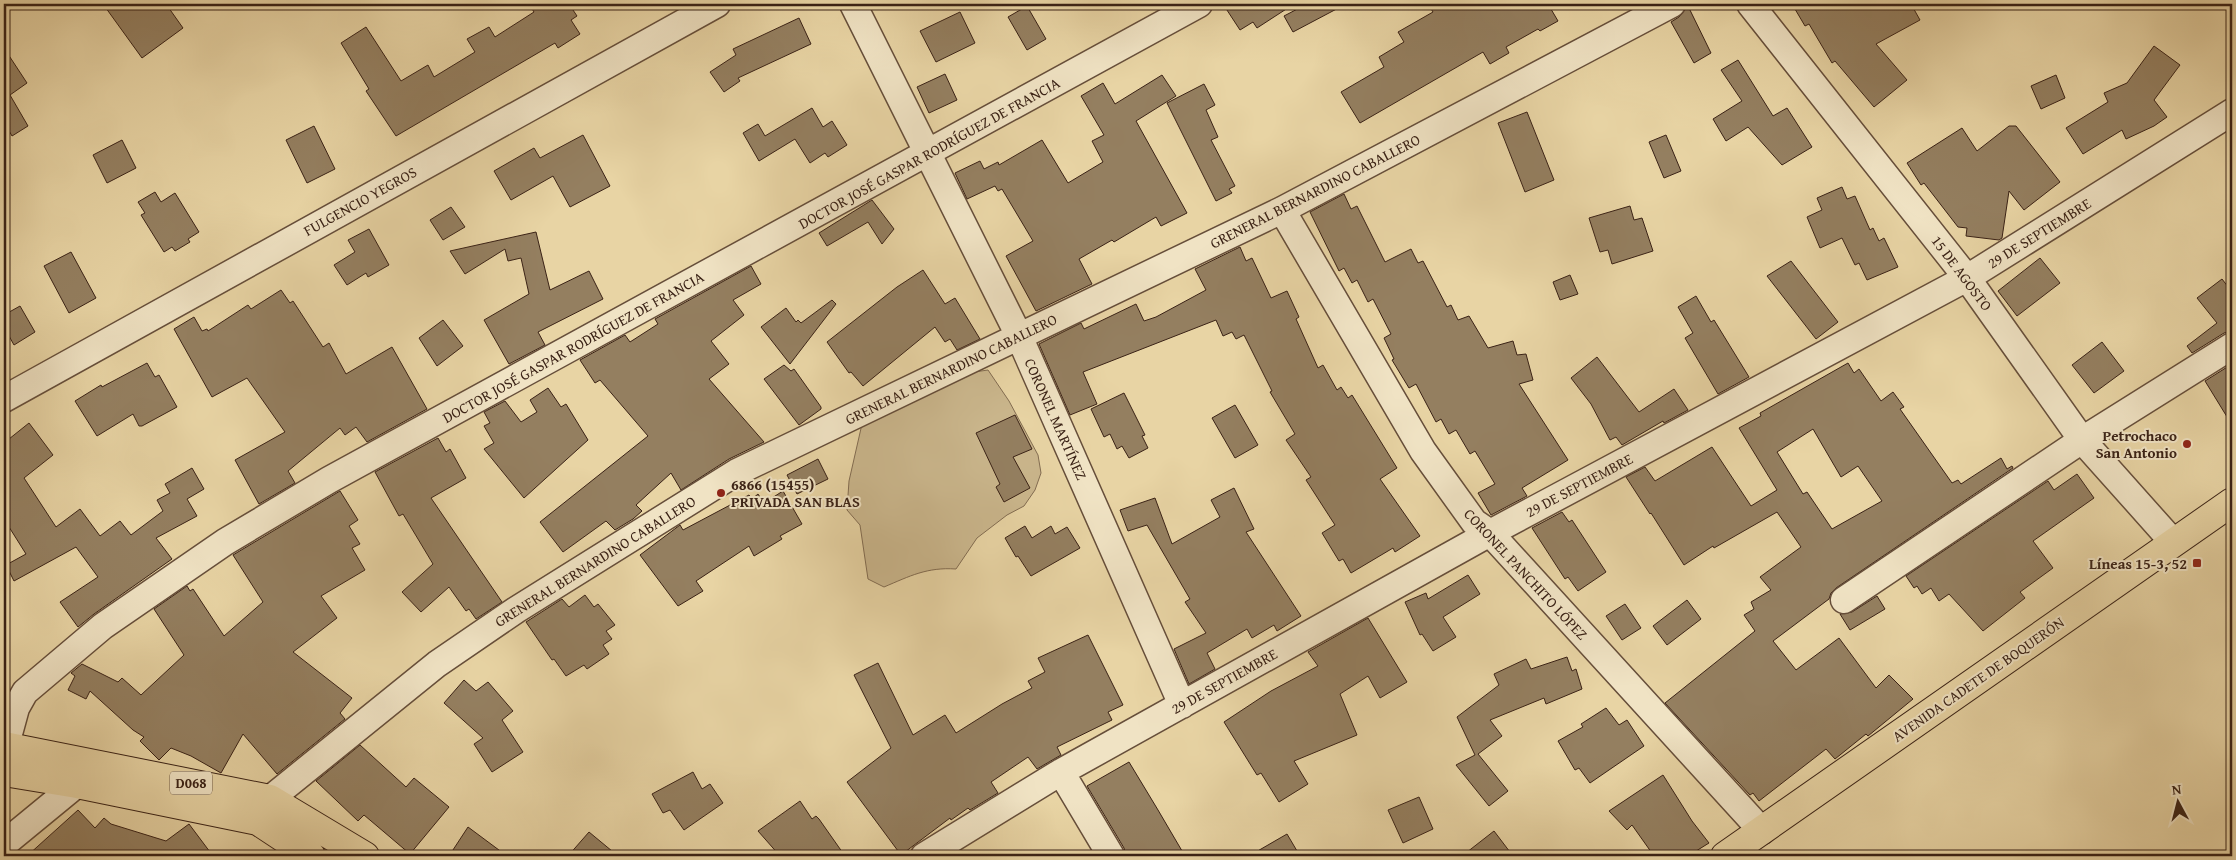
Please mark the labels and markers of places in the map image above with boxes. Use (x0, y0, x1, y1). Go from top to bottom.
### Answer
place label: Petrochaco San Antonio (2096, 425, 2177, 463)
marker: Petrochaco San Antonio (2181, 438, 2193, 450)
place label: 6866 (15455) PRIVADA SAN BLAS (731, 474, 860, 512)
marker: 6866 (15455) PRIVADA SAN BLAS (715, 487, 727, 499)
place label: Líneas 15-3, 52 (2089, 553, 2187, 574)
marker: Líneas 15-3, 52 (2191, 557, 2203, 569)

